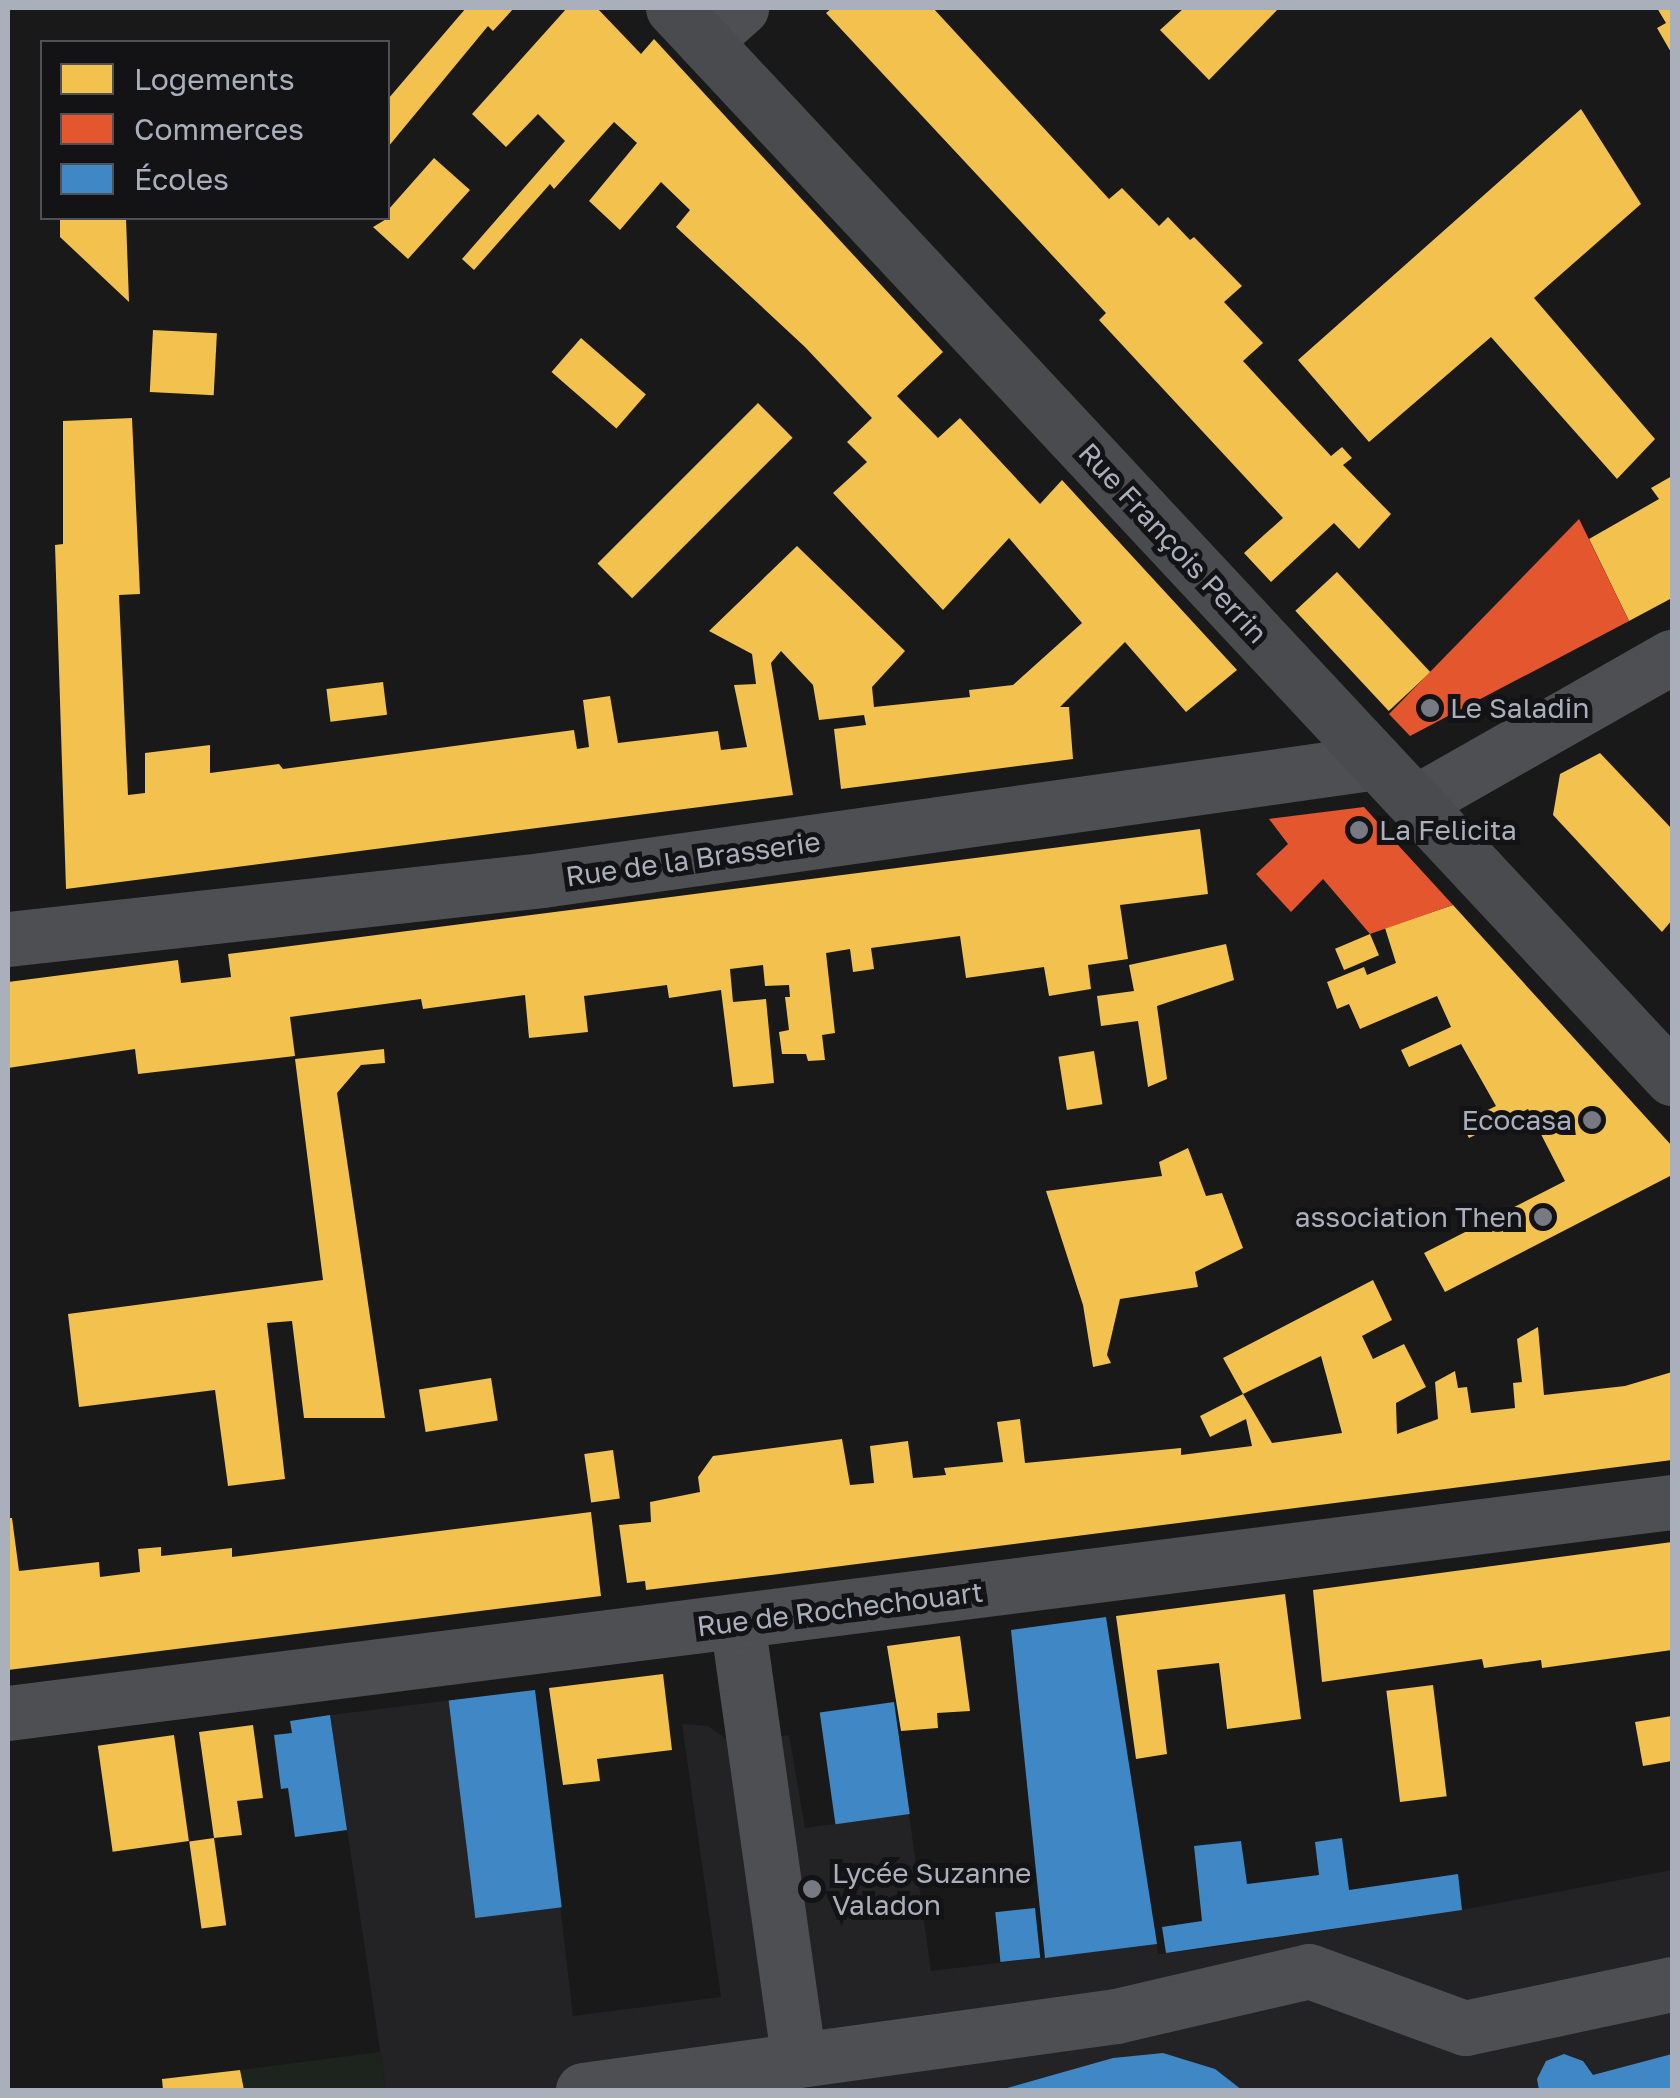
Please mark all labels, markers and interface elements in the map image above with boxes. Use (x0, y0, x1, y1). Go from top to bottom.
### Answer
legend (40, 40, 390, 220)
text: Logements (134, 61, 295, 97)
text: Commerces (134, 111, 304, 147)
text: Écoles (134, 161, 229, 197)
street label: Rue François Perrin (1072, 436, 1274, 650)
place label: Le Saladin (1450, 691, 1589, 725)
marker: Le Saladin (1419, 697, 1441, 719)
place label: La Felicita (1379, 813, 1517, 847)
marker: La Felicita (1348, 819, 1370, 841)
street label: Rue de la Brasserie (564, 825, 822, 893)
place label: Ecocasa (1461, 1103, 1572, 1137)
marker: Ecocasa (1581, 1109, 1603, 1131)
place label: association Then (1295, 1200, 1523, 1234)
marker: association Then (1532, 1206, 1554, 1228)
street label: Rue de Rochechouart (695, 1575, 985, 1643)
place label: Lycée Suzanne Valadon (832, 1856, 1031, 1922)
marker: Lycée Suzanne Valadon (801, 1878, 823, 1900)

